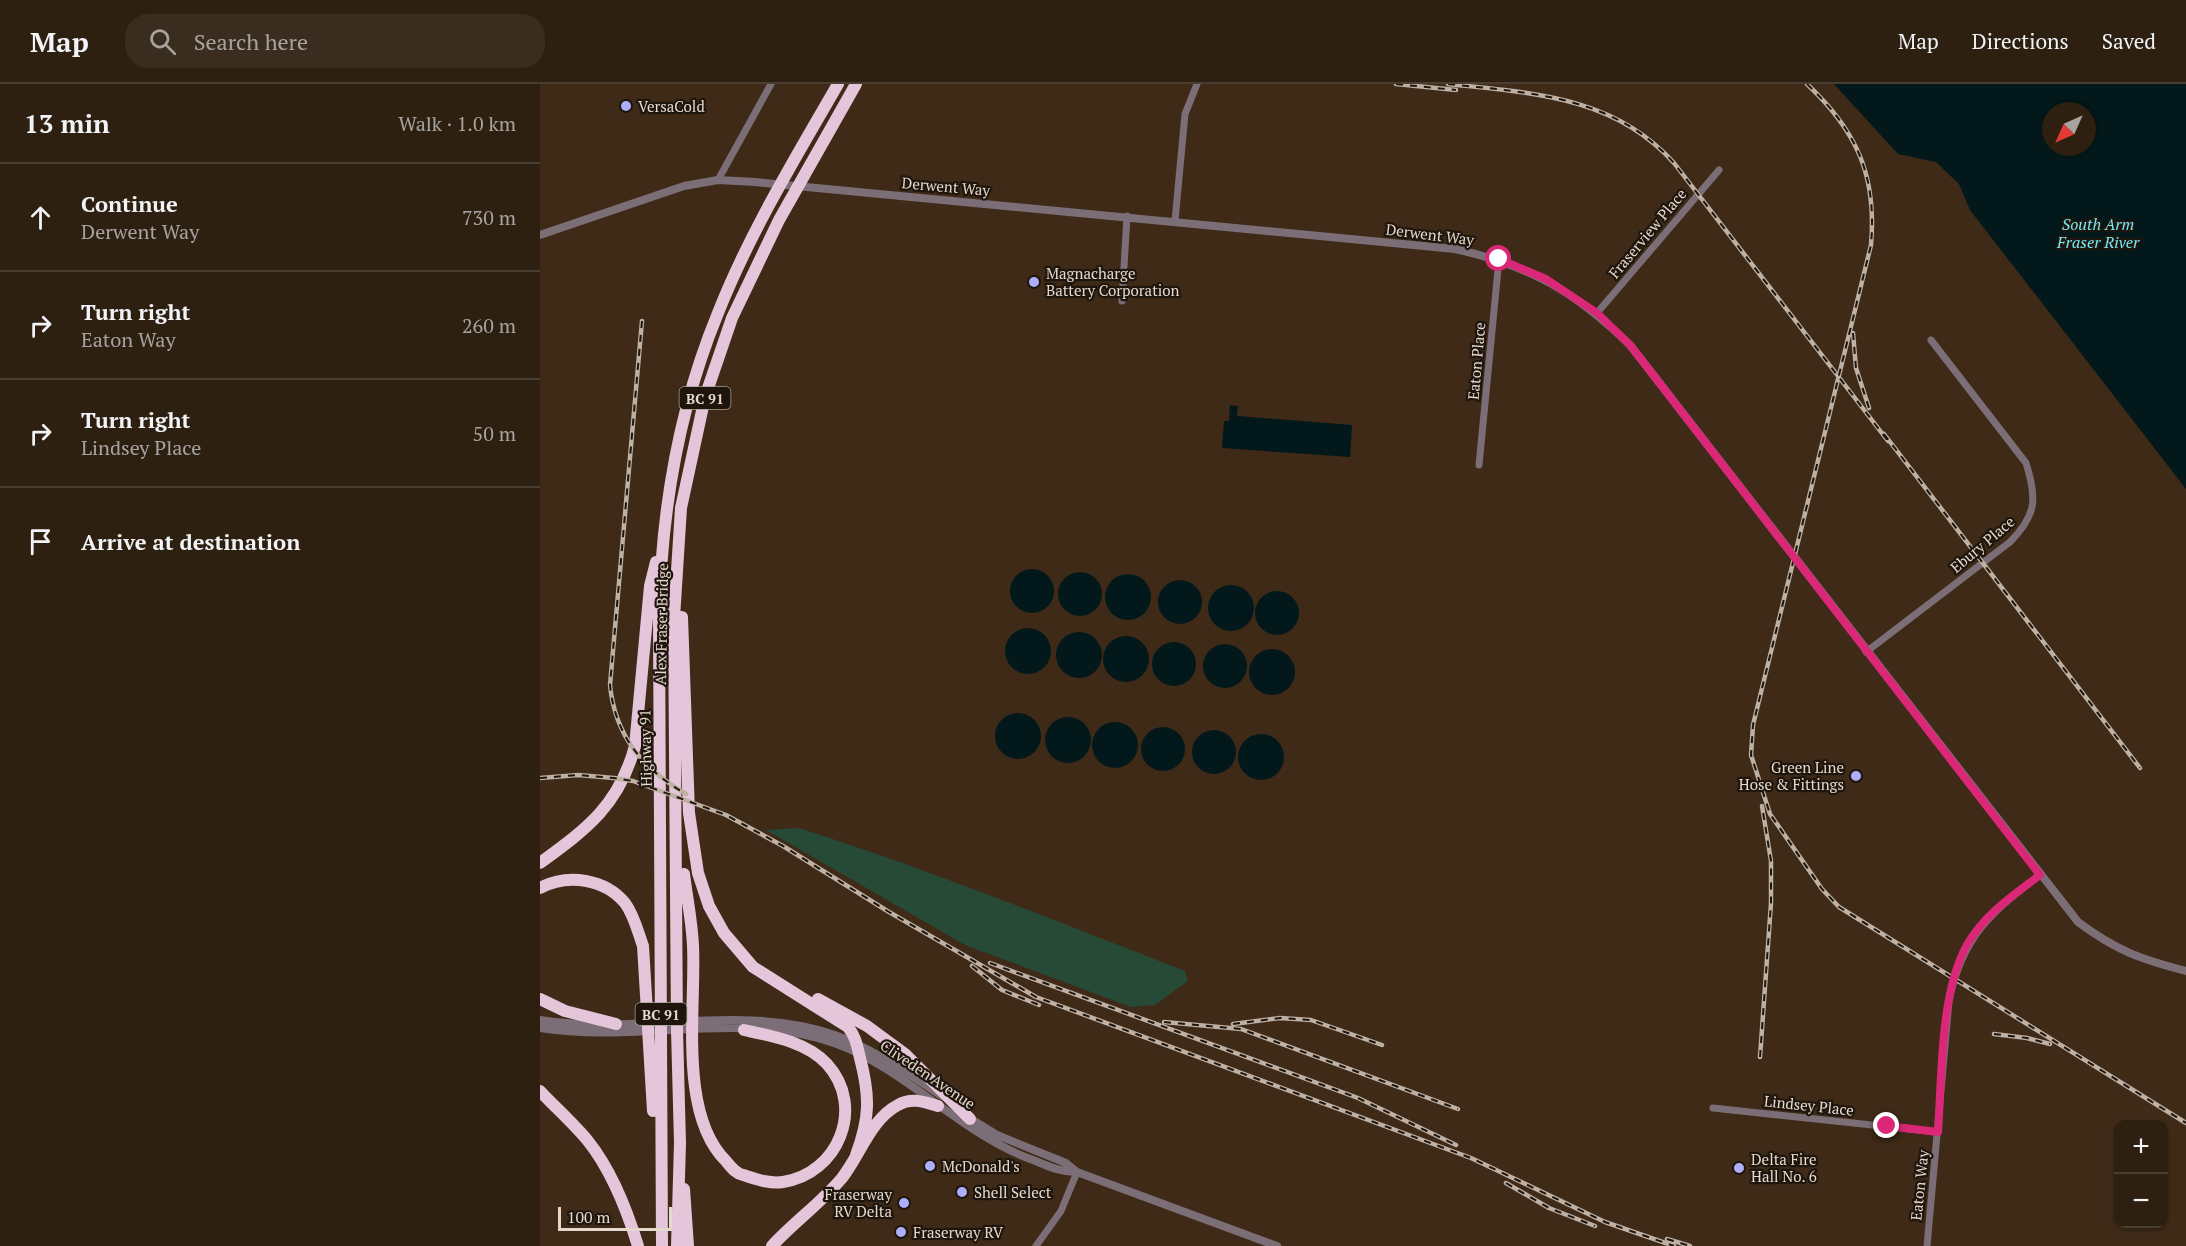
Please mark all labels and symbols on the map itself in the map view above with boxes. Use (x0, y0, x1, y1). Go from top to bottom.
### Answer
place label: VersaCold (638, 96, 705, 116)
marker: VersaCold (619, 99, 633, 113)
north arrow (2042, 102, 2096, 156)
street label: Derwent Way (901, 172, 991, 200)
street label: Fraserview Place (1604, 184, 1690, 282)
water label: South Arm Fraser River (2056, 213, 2140, 253)
street label: Derwent Way (1385, 219, 1476, 249)
route start (1485, 245, 1511, 271)
place label: Magnacharge Battery Corporation (1046, 263, 1180, 300)
marker: Magnacharge Battery Corporation (1027, 275, 1041, 289)
street label: Eaton Place (1463, 321, 1489, 401)
road number: BC 91 (680, 387, 730, 409)
street label: Ebury Place (1946, 511, 2018, 577)
street label: Alex Fraser Bridge (650, 563, 672, 685)
street label: Highway 91 (634, 709, 656, 787)
place label: Green Line Hose & Fittings (1739, 757, 1844, 794)
marker: Green Line Hose & Fittings (1849, 769, 1863, 783)
road number: BC 91 (636, 1003, 686, 1025)
street label: Cliveden Avenue (876, 1035, 980, 1113)
street label: Lindsey Place (1763, 1090, 1855, 1120)
route end (1873, 1112, 1899, 1138)
street label: Eaton Way (1905, 1148, 1933, 1221)
place label: Delta Fire Hall No. 6 (1751, 1149, 1817, 1186)
place label: McDonald's (942, 1156, 1020, 1176)
marker: McDonald's (923, 1159, 937, 1173)
marker: Delta Fire Hall No. 6 (1732, 1161, 1746, 1175)
place label: Shell Select (974, 1182, 1052, 1202)
place label: Fraserway RV Delta (824, 1184, 892, 1221)
marker: Shell Select (955, 1185, 969, 1199)
marker: Fraserway RV Delta (897, 1196, 911, 1210)
scale bar (558, 1204, 672, 1232)
place label: Fraserway RV (913, 1222, 1004, 1242)
marker: Fraserway RV (894, 1225, 908, 1239)

